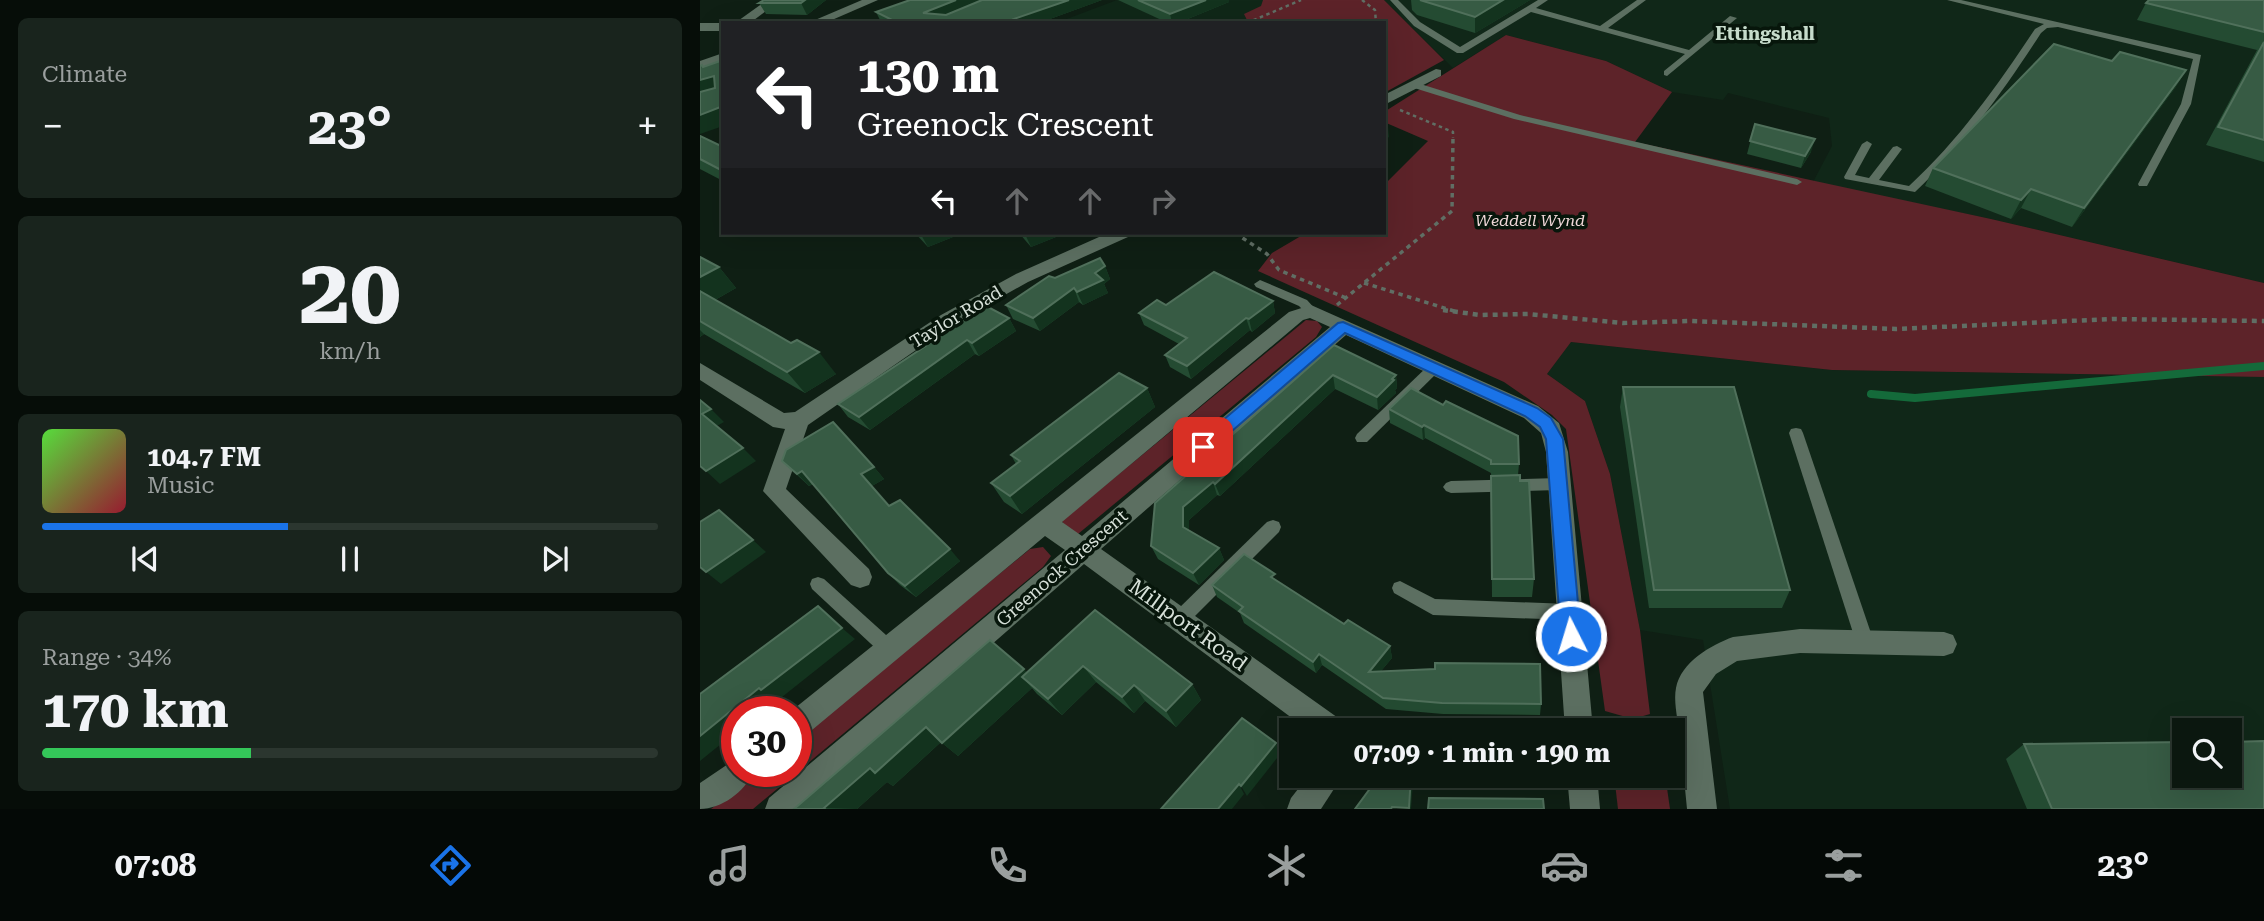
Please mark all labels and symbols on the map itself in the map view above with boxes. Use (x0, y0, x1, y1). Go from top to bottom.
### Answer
district label: Ettingshall (1715, 23, 1815, 44)
park label: Weddell Wynd (1475, 211, 1585, 230)
street label: Taylor Road (906, 281, 1006, 352)
pin (1173, 417, 1233, 477)
street label: Greenock Crescent (992, 505, 1132, 630)
street label: Millport Road (1124, 574, 1252, 676)
position arrow (1534, 599, 1608, 673)
speed limit sign: 30 (721, 696, 812, 787)

